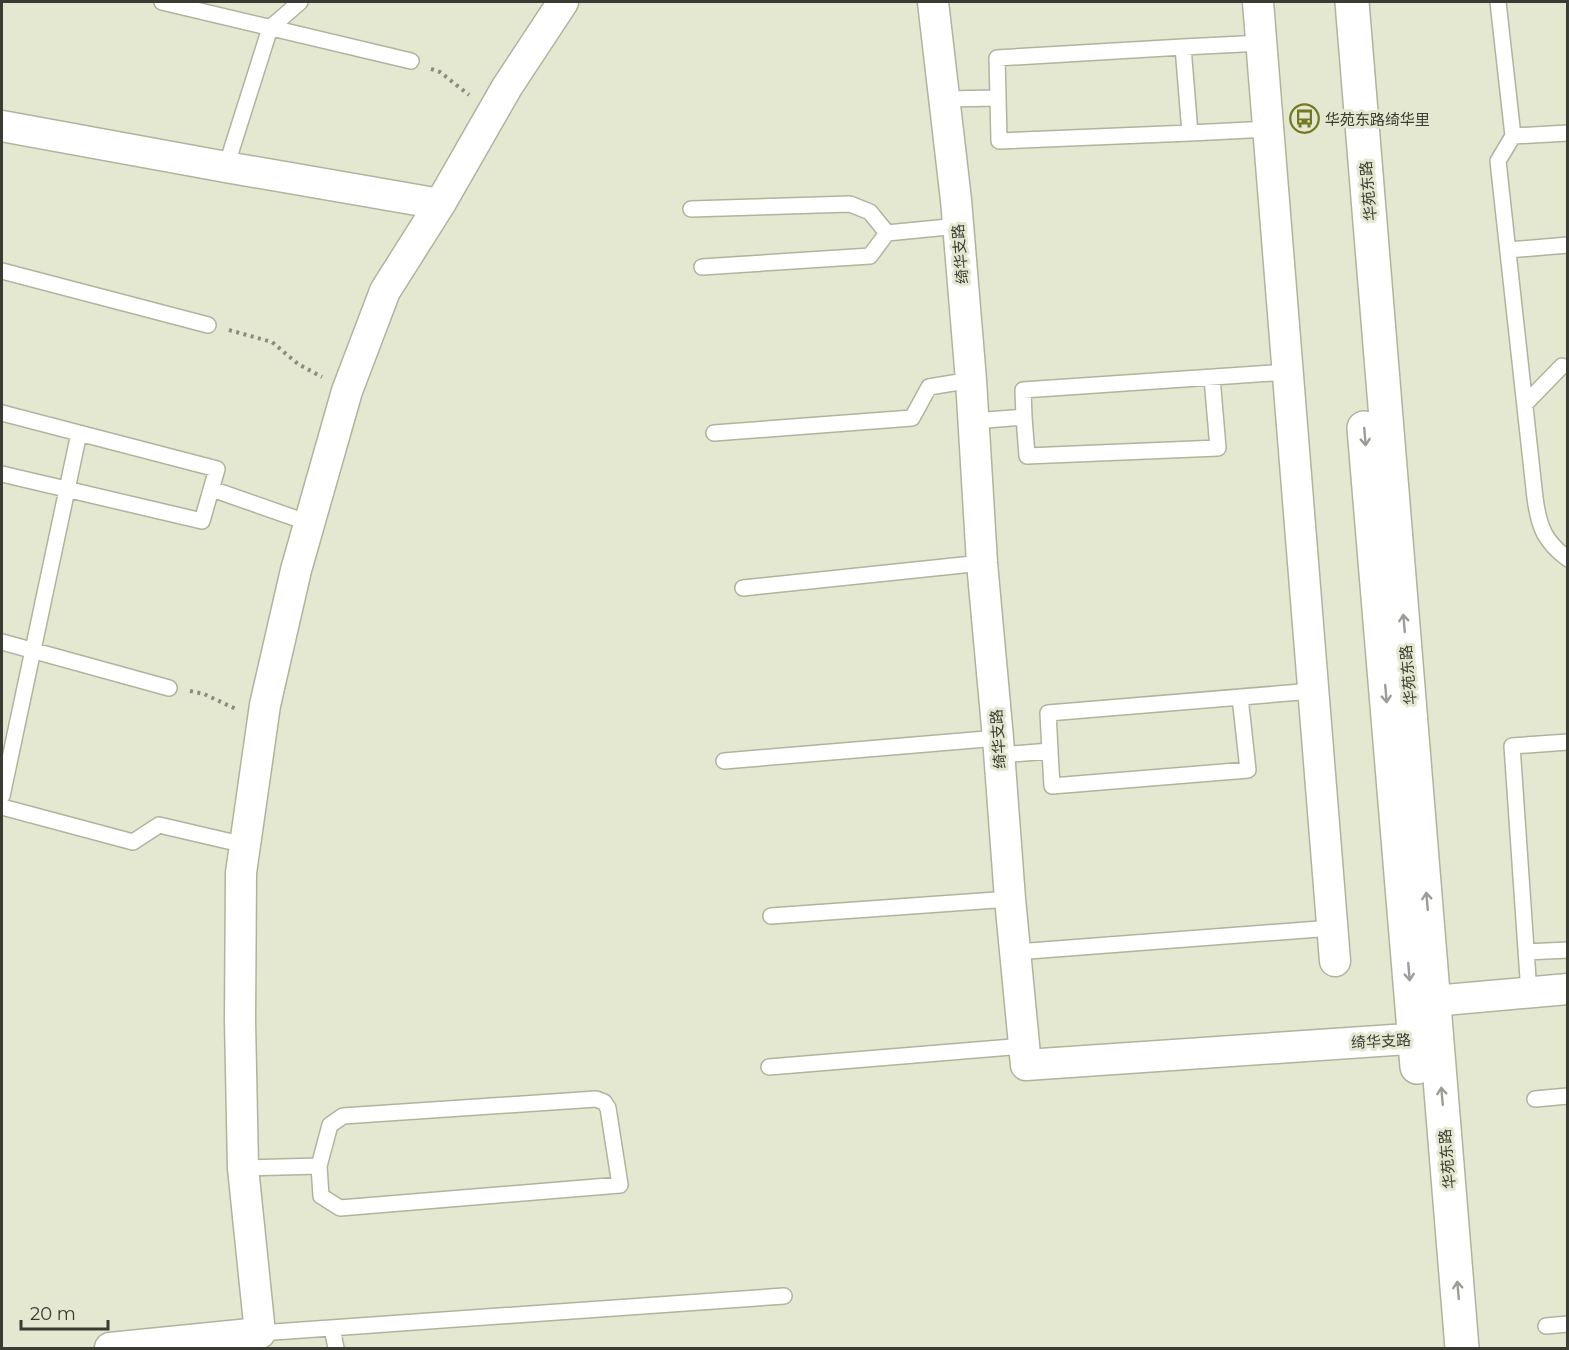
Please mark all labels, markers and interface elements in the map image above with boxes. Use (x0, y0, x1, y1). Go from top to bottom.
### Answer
bus stop icon: 华苑东路绮华里 (1288, 103, 1320, 135)
place label: 华苑东路绮华里 (1325, 110, 1430, 129)
street label: 华苑东路 (1356, 160, 1380, 222)
street label: 绮华支路 (948, 223, 972, 285)
one-way arrow (1360, 426, 1371, 446)
one-way arrow (1398, 614, 1409, 634)
street label: 华苑东路 (1396, 644, 1420, 706)
one-way arrow (1381, 683, 1392, 703)
street label: 绮华支路 (986, 708, 1010, 770)
one-way arrow (1421, 892, 1432, 912)
one-way arrow (1403, 961, 1414, 981)
street label: 绮华支路 (1351, 1030, 1411, 1052)
one-way arrow (1436, 1086, 1447, 1106)
street label: 华苑东路 (1435, 1128, 1459, 1190)
one-way arrow (1452, 1281, 1463, 1301)
scale bar (21, 1293, 108, 1331)
text: 20 m (30, 1303, 76, 1325)

